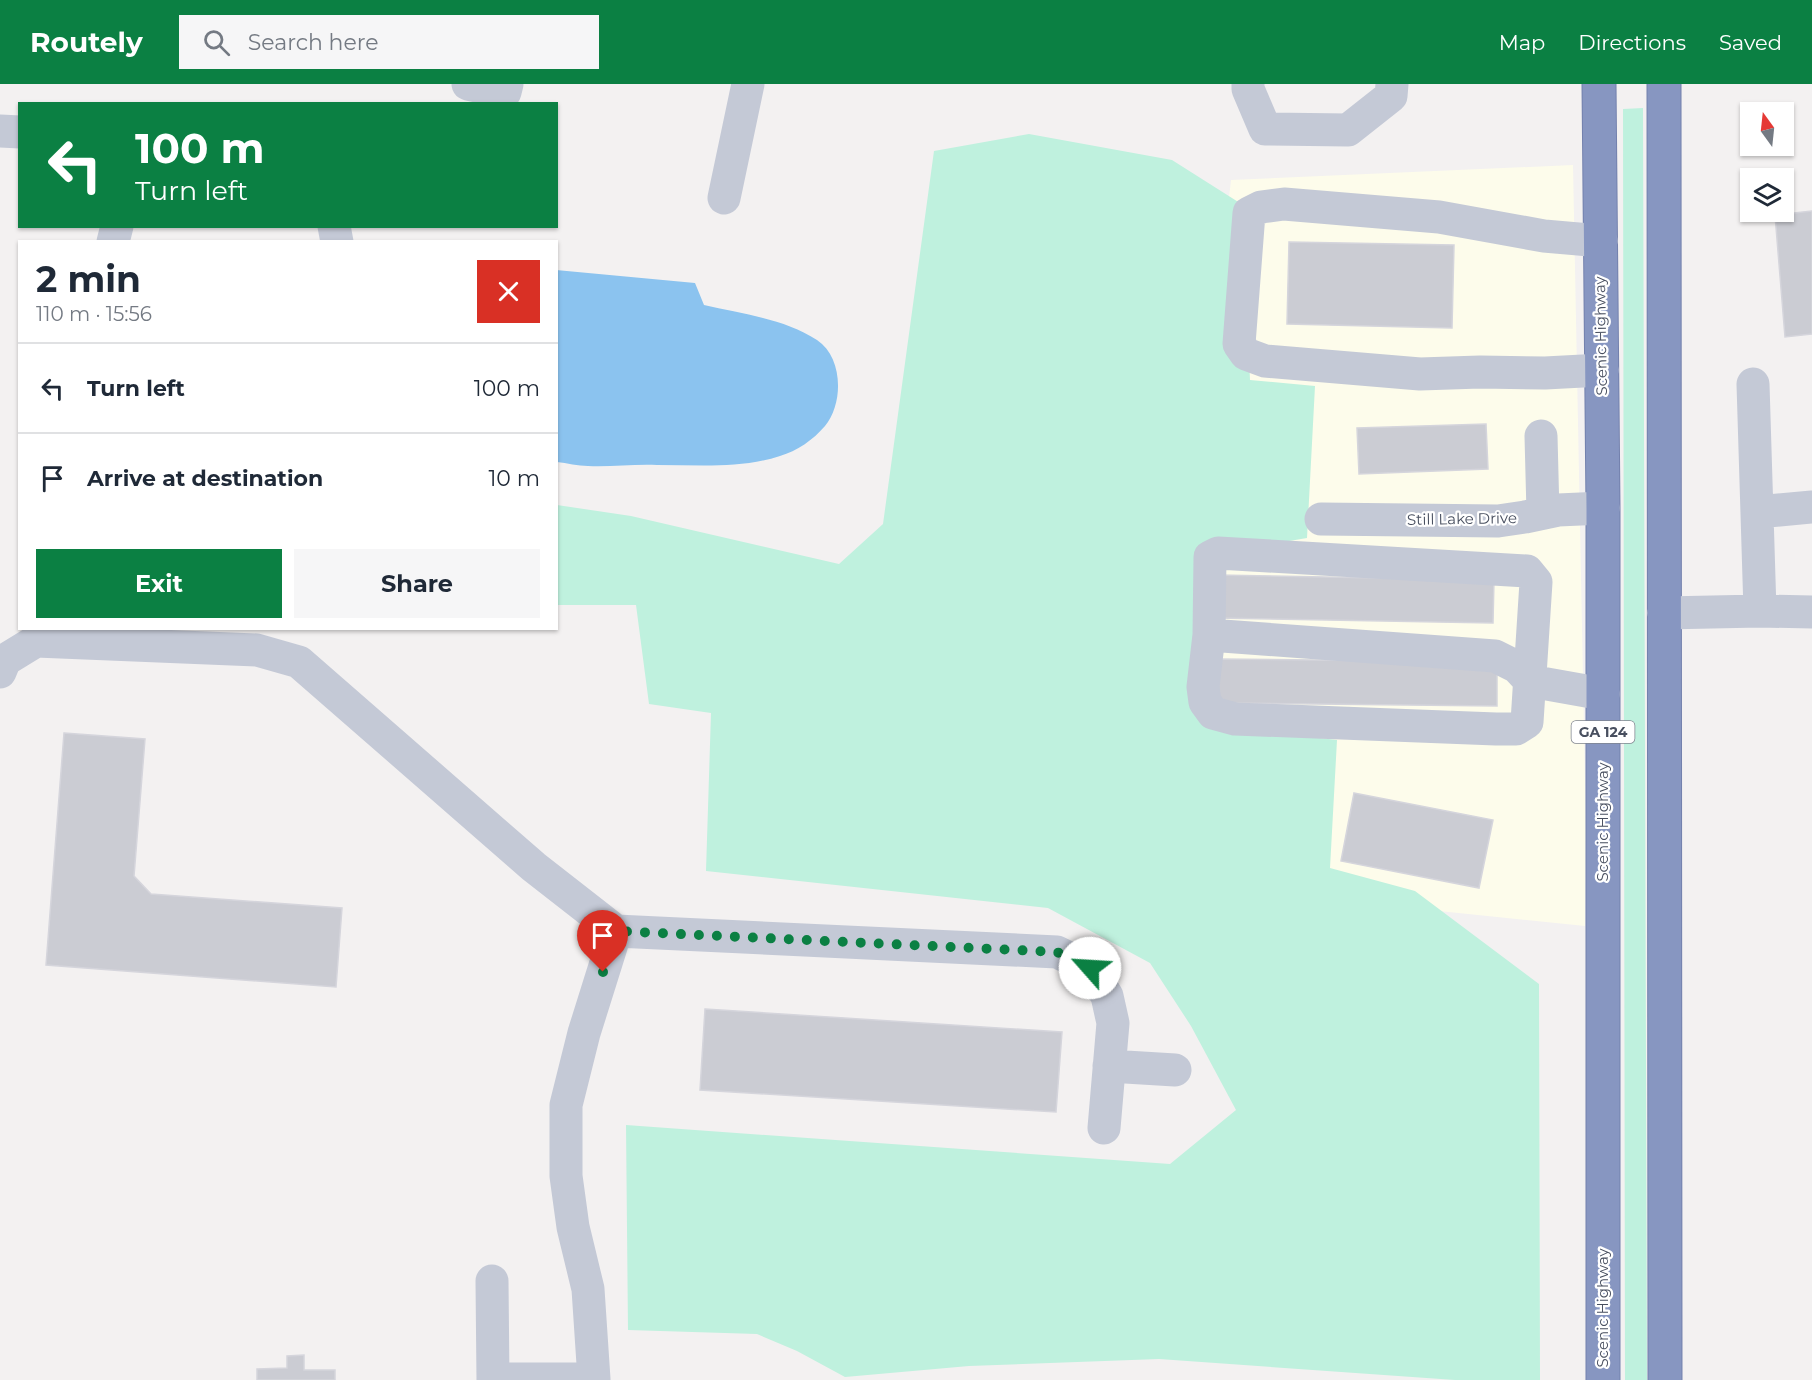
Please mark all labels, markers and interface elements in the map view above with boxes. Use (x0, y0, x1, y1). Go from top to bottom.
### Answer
search box (179, 15, 599, 69)
text: Routely (30, 25, 143, 59)
icon: search (200, 26, 233, 59)
text: Search here (248, 29, 379, 56)
text: Map (1499, 30, 1545, 55)
text: Directions (1578, 30, 1686, 55)
text: Saved (1719, 30, 1782, 55)
north arrow (1740, 102, 1794, 156)
map controls (1740, 102, 1794, 222)
text: 100 m (135, 122, 264, 174)
icon: left (36, 126, 114, 204)
button: layers (1740, 168, 1794, 222)
text: Turn left (135, 174, 248, 207)
text: 2 min (36, 257, 141, 301)
button: close (477, 260, 540, 323)
street label: Scenic Highway (1590, 275, 1611, 396)
text: 110 m · 15:56 (36, 302, 152, 326)
icon: left (36, 372, 69, 405)
text: Turn left (87, 375, 185, 402)
text: 100 m (474, 375, 540, 402)
icon: arrive (36, 462, 69, 495)
text: Arrive at destination (87, 465, 323, 492)
text: 10 m (488, 465, 540, 492)
street label: Still Lake Drive (1407, 508, 1517, 529)
button: Exit (36, 549, 282, 618)
button: Share (294, 549, 540, 618)
road number: GA 124 (1572, 721, 1634, 743)
street label: Scenic Highway (1593, 762, 1612, 882)
pin (577, 910, 628, 972)
icon: arrive (586, 919, 619, 952)
position arrow (1058, 936, 1122, 1000)
street label: Scenic Highway (1593, 1248, 1612, 1368)

